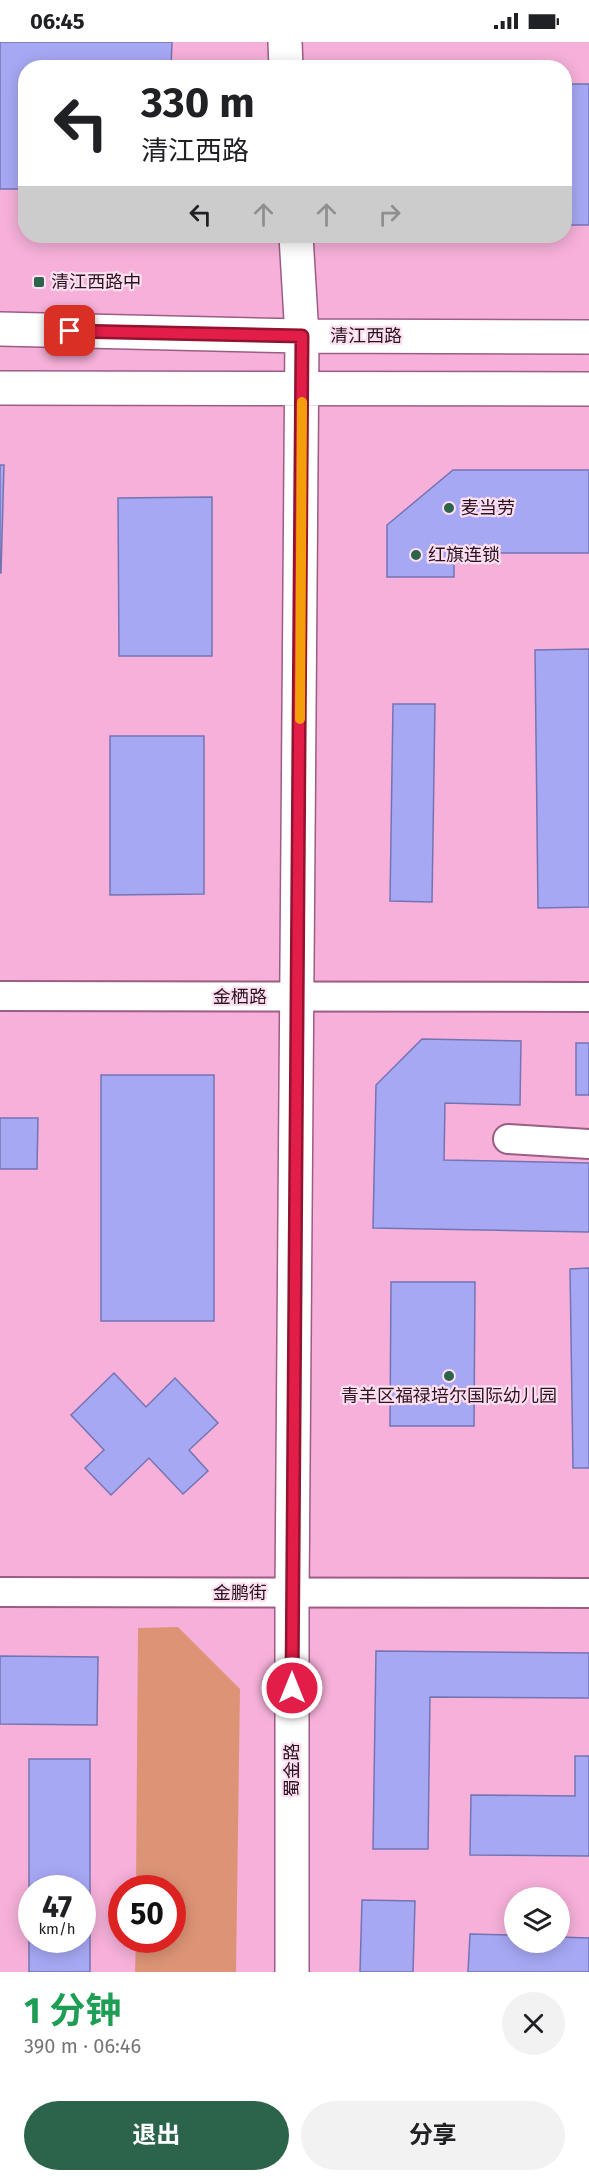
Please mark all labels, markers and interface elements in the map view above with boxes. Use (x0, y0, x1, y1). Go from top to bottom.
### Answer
text: 06:45 (30, 8, 84, 35)
text: 330 m (141, 78, 255, 128)
icon: left (42, 84, 120, 162)
text: 清江西路 (141, 135, 249, 167)
icon: left (184, 198, 217, 231)
icon: ahead (247, 198, 280, 231)
icon: ahead (310, 198, 343, 231)
icon: right (373, 198, 406, 231)
place label: 清江西路中 (51, 271, 141, 293)
marker: 清江西路中 (32, 275, 46, 289)
pin (44, 305, 95, 356)
icon: arrive (53, 314, 86, 347)
street label: 清江西路 (330, 325, 402, 347)
place label: 麦当劳 (461, 497, 515, 519)
marker: 麦当劳 (442, 501, 456, 515)
place label: 红旗连锁 (428, 544, 500, 566)
marker: 红旗连锁 (409, 548, 423, 562)
street label: 金栖路 (213, 986, 267, 1008)
marker: 青羊区福禄培尔国际幼儿园 (442, 1369, 456, 1383)
place label: 青羊区福禄培尔国际幼儿园 (341, 1385, 557, 1407)
street label: 金鹏街 (213, 1582, 267, 1604)
position arrow (260, 1656, 324, 1720)
street label: 蜀金路 (281, 1743, 303, 1797)
speed limit sign: 50 (108, 1875, 186, 1953)
map controls (504, 1887, 570, 1953)
button: layers (504, 1887, 570, 1953)
text: 47 (42, 1889, 72, 1925)
text: km/h (38, 1920, 76, 1938)
text: 1 分钟 (24, 1989, 121, 2033)
button: close (502, 1992, 565, 2055)
text: 390 m · 06:46 (24, 2034, 141, 2058)
button: 退出 (24, 2101, 289, 2170)
button: 分享 (301, 2101, 565, 2170)

